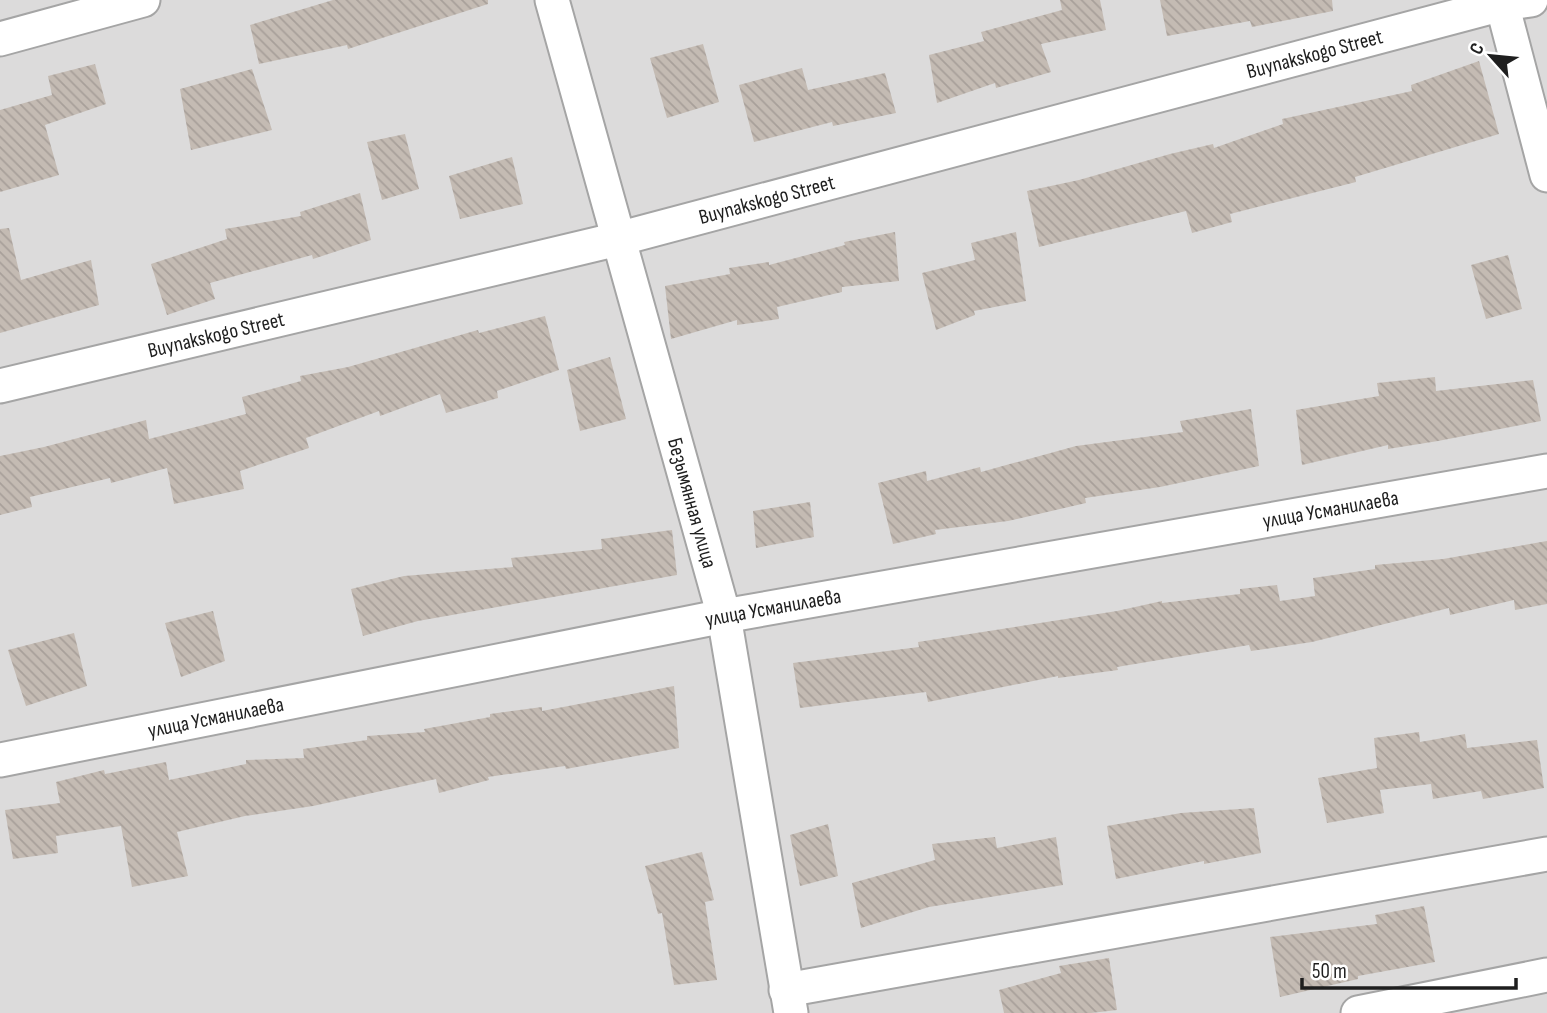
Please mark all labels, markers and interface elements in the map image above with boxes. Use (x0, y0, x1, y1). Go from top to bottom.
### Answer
north arrow (1456, 21, 1526, 91)
street label: Buynakskogo Street (1244, 24, 1385, 84)
text: С (1465, 39, 1490, 59)
street label: Buynakskogo Street (696, 169, 837, 230)
street label: Buynakskogo Street (145, 306, 287, 363)
street label: Безымянная улица (662, 435, 722, 571)
street label: улица Усманилаева (1261, 485, 1400, 533)
street label: улица Усманилаева (703, 583, 843, 632)
street label: улица Усманилаева (146, 691, 286, 743)
scale bar (1302, 946, 1516, 990)
text: 50 m (1312, 959, 1347, 984)

